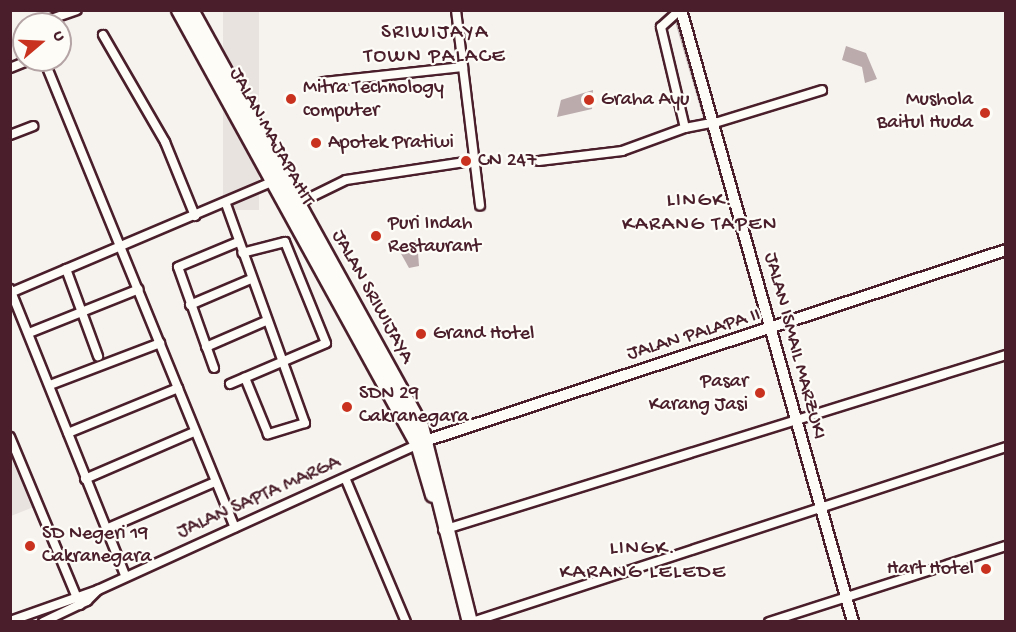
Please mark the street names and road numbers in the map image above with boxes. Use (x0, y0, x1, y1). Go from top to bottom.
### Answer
street label: JALAN MAJAPAHIT (223, 64, 319, 210)
street label: JALAN SRIWIJAYA (325, 226, 419, 368)
street label: JALAN ISMAIL MARZUKI (758, 250, 830, 442)
street label: JALAN PALAPA II (624, 303, 764, 367)
street label: JALAN SAPTA MARGA (174, 451, 344, 545)

